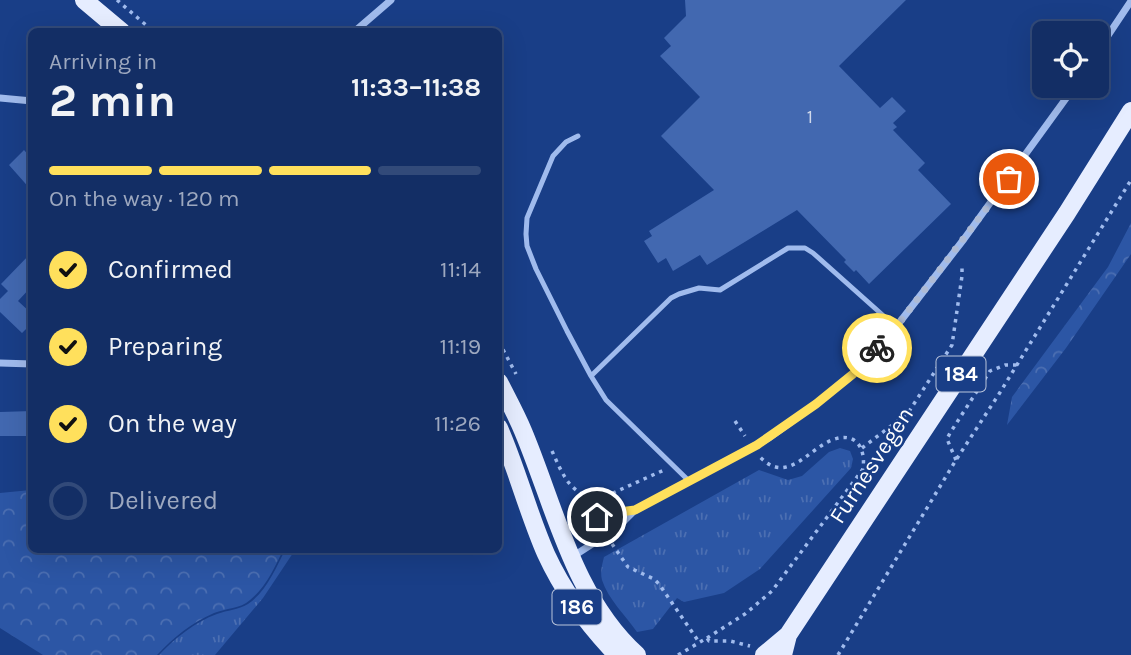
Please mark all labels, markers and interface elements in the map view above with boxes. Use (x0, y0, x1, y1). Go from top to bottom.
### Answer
map controls (1032, 21, 1109, 98)
button: locate (1032, 21, 1109, 98)
text: Arriving in (49, 48, 157, 75)
text: 11:33–11:38 (351, 72, 481, 103)
text: 2 min (49, 74, 176, 128)
house number: 1 (807, 106, 813, 128)
pin (979, 149, 1039, 209)
icon: bag (990, 160, 1028, 198)
text: On the way · 120 m (49, 185, 240, 212)
icon: check (49, 251, 87, 289)
text: Confirmed (108, 254, 233, 285)
text: 11:14 (440, 256, 481, 283)
courier (842, 313, 912, 383)
icon: check (49, 328, 87, 366)
icon: bike (858, 329, 896, 367)
text: Preparing (108, 331, 222, 362)
text: 11:19 (440, 333, 481, 360)
road number: 184 (936, 356, 986, 392)
street label: Furnesvegen (824, 402, 919, 529)
icon: check (49, 405, 87, 443)
text: On the way (108, 408, 237, 439)
text: 11:26 (434, 410, 481, 437)
text: Delivered (108, 485, 218, 516)
pin (567, 487, 627, 547)
icon: home (578, 498, 616, 536)
road number: 186 (552, 590, 602, 624)

